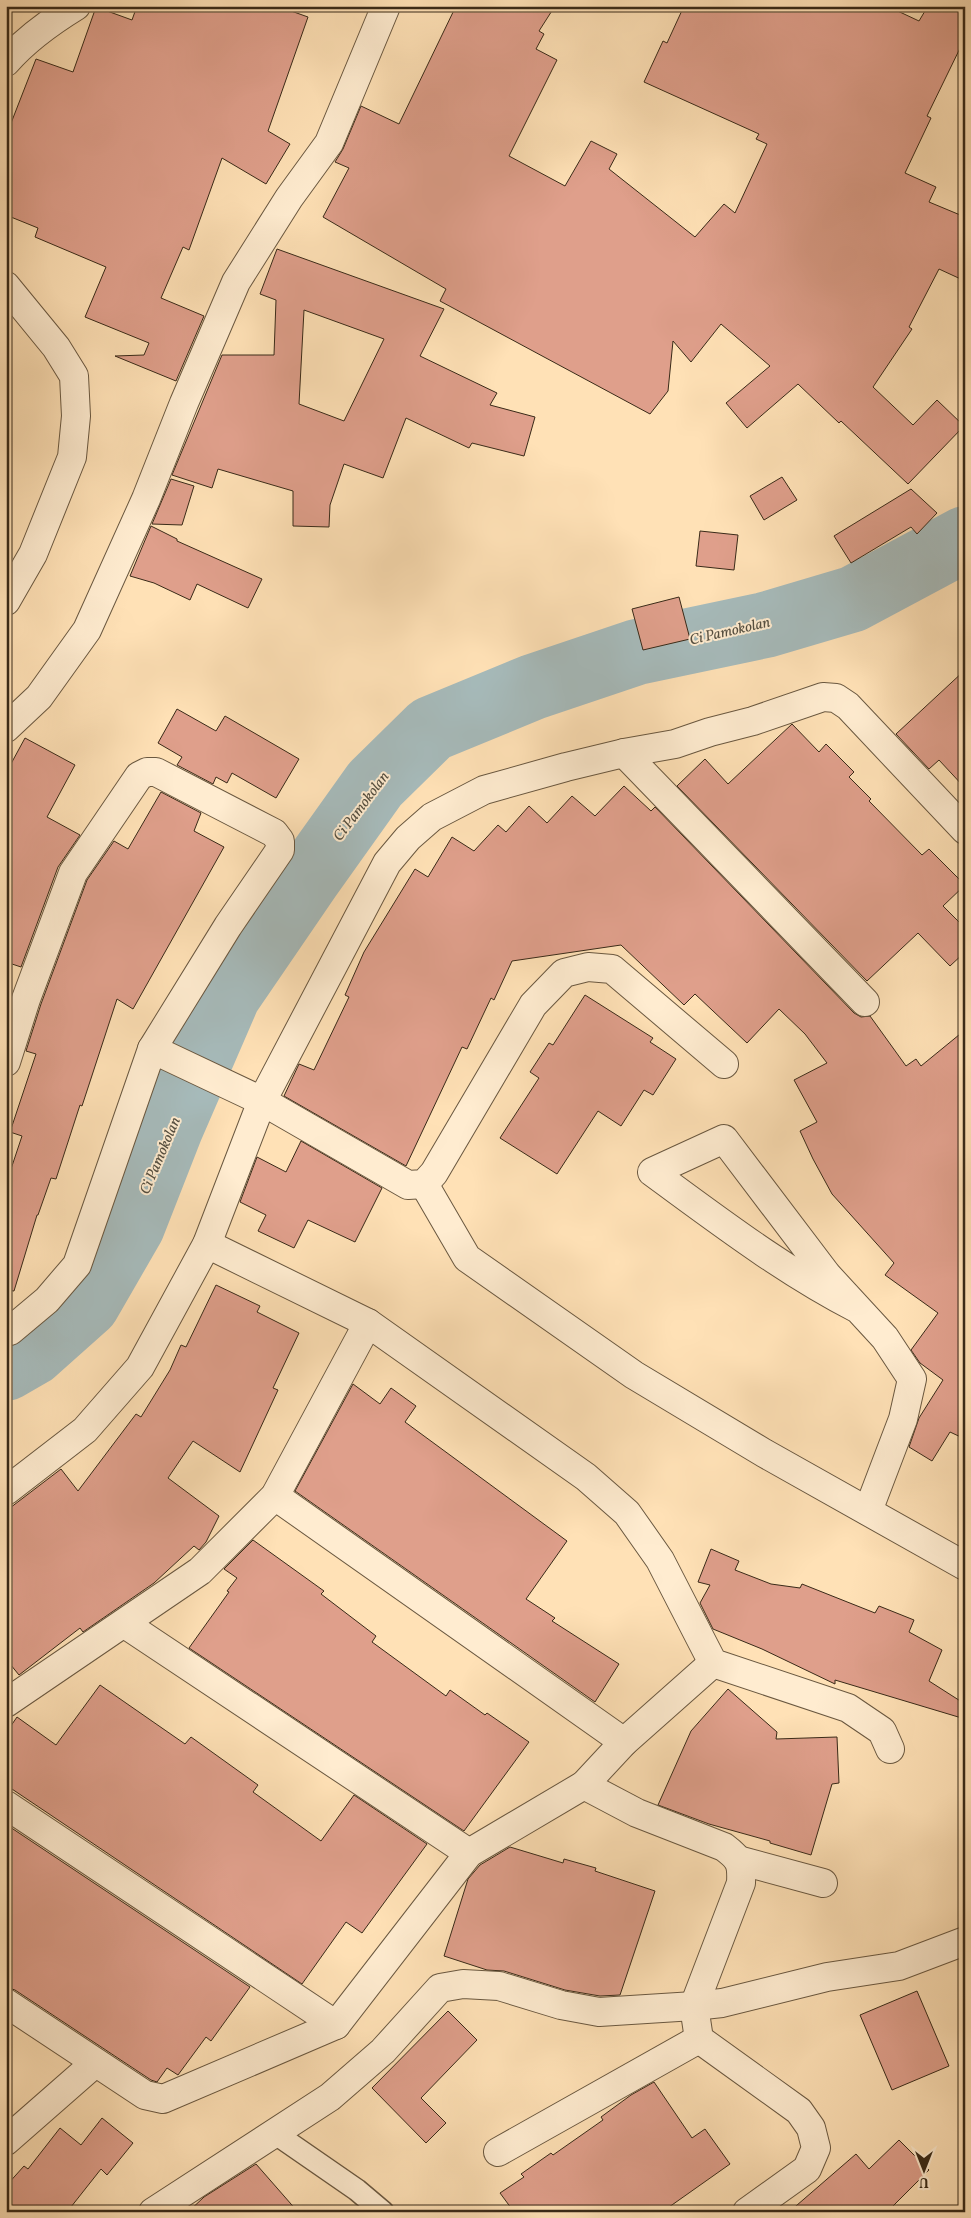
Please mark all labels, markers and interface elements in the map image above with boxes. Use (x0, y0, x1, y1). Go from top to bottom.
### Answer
water label: Ci Pamokolan (688, 612, 773, 651)
water label: Ci Pamokolan (329, 768, 395, 846)
water label: Ci Pamokolan (135, 1114, 187, 1198)
north arrow (898, 2146, 948, 2196)
text: U (919, 2172, 929, 2191)

